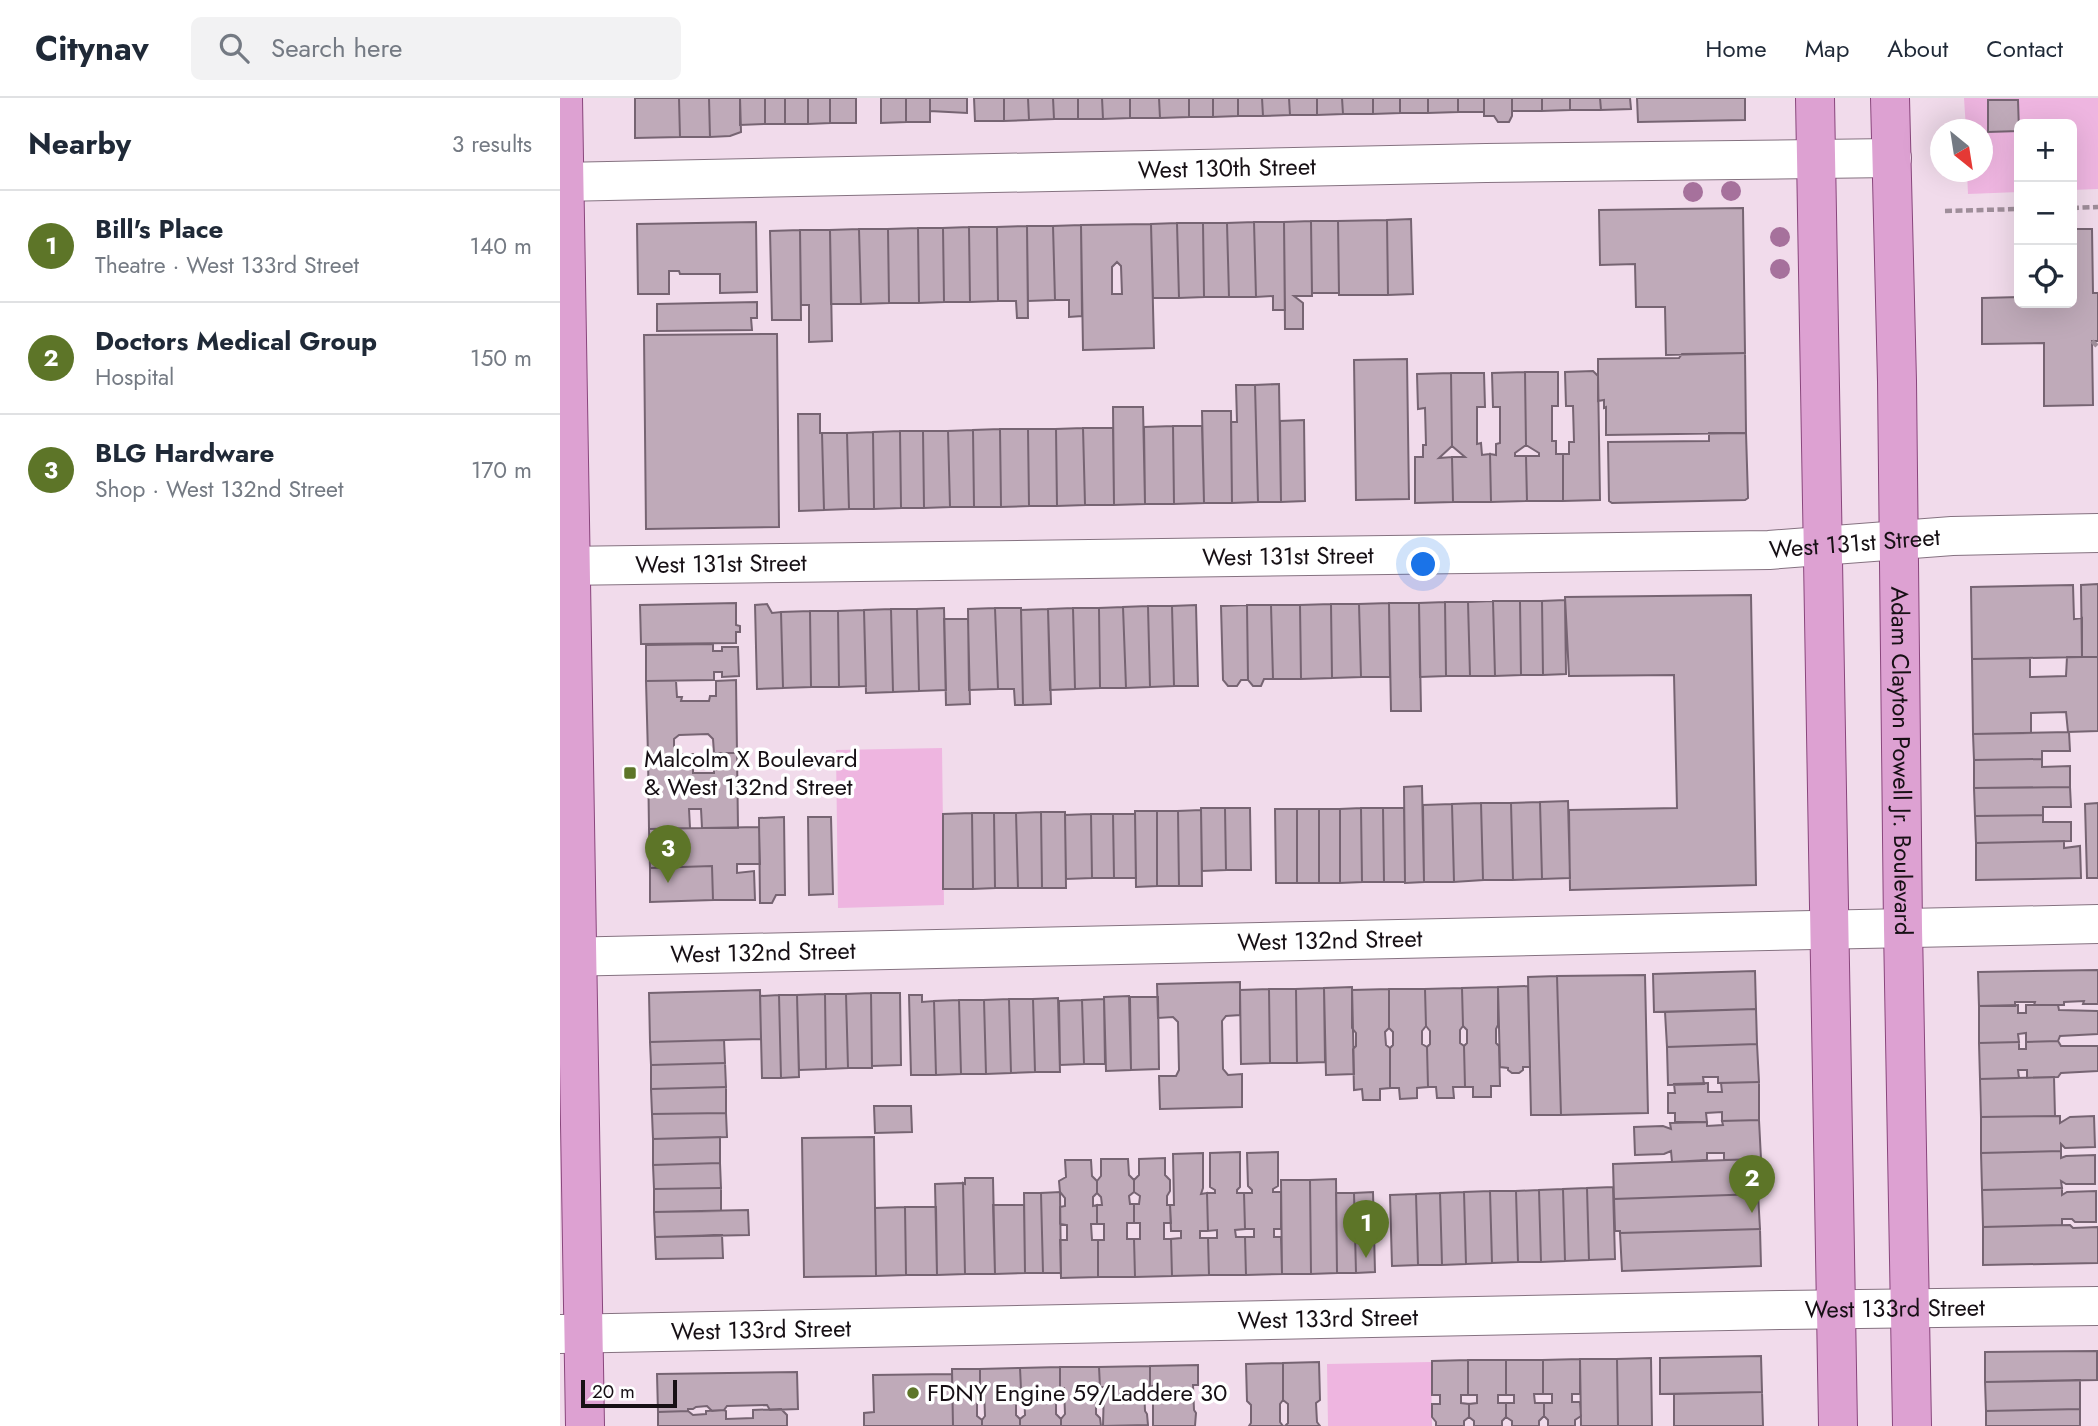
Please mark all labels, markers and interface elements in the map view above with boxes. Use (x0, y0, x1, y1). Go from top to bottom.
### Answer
search box (191, 17, 681, 80)
text: Citynav (35, 25, 149, 72)
icon: search (215, 29, 253, 67)
text: Search here (271, 29, 402, 67)
text: Home (1705, 31, 1767, 66)
text: Map (1805, 31, 1849, 66)
text: About (1887, 31, 1948, 66)
text: Contact (1986, 31, 2063, 66)
north arrow (1930, 119, 1993, 182)
map controls (2014, 119, 2077, 308)
button: + (2014, 119, 2077, 182)
text: Nearby (28, 122, 131, 165)
text: 3 results (452, 127, 532, 161)
street label: West 130th Street (1137, 148, 1316, 187)
button: − (2014, 182, 2077, 245)
text: Bill's Place (95, 210, 224, 248)
text: 1 (45, 229, 57, 263)
text: 140 m (470, 229, 532, 263)
button: locate (2014, 245, 2077, 308)
text: Theatre · West 133rd Street (95, 248, 359, 282)
text: Doctors Medical Group (95, 322, 377, 360)
text: 2 (43, 341, 59, 375)
text: 150 m (470, 341, 532, 375)
text: Hospital (95, 360, 174, 394)
text: BLG Hardware (95, 434, 274, 472)
text: 3 (44, 453, 58, 487)
text: 170 m (471, 453, 532, 487)
text: Shop · West 132nd Street (95, 472, 343, 506)
street label: West 131st Street (1768, 519, 1942, 567)
street label: West 131st Street (1202, 537, 1374, 575)
street label: West 131st Street (635, 545, 807, 582)
your location (1406, 547, 1440, 581)
street label: Adam Clayton Powell Jr. Boulevard (1882, 586, 1921, 936)
place label: Malcolm X Boulevard & West 132nd Street (644, 741, 858, 804)
marker: Malcolm X Boulevard & West 132nd Street (622, 765, 638, 781)
pin: 3 (645, 825, 691, 883)
street label: West 132nd Street (1237, 920, 1423, 959)
street label: West 132nd Street (670, 933, 856, 972)
pin: 2 (1729, 1155, 1775, 1213)
pin: 1 (1343, 1200, 1389, 1258)
street label: West 133rd Street (1804, 1289, 1985, 1327)
street label: West 133rd Street (1237, 1299, 1419, 1338)
street label: West 133rd Street (670, 1310, 852, 1349)
place label: FDNY Engine 59/Laddere 30 (927, 1375, 1228, 1410)
scale bar (581, 1377, 677, 1409)
text: 20 m (592, 1378, 635, 1405)
marker: FDNY Engine 59/Laddere 30 (905, 1385, 921, 1401)

